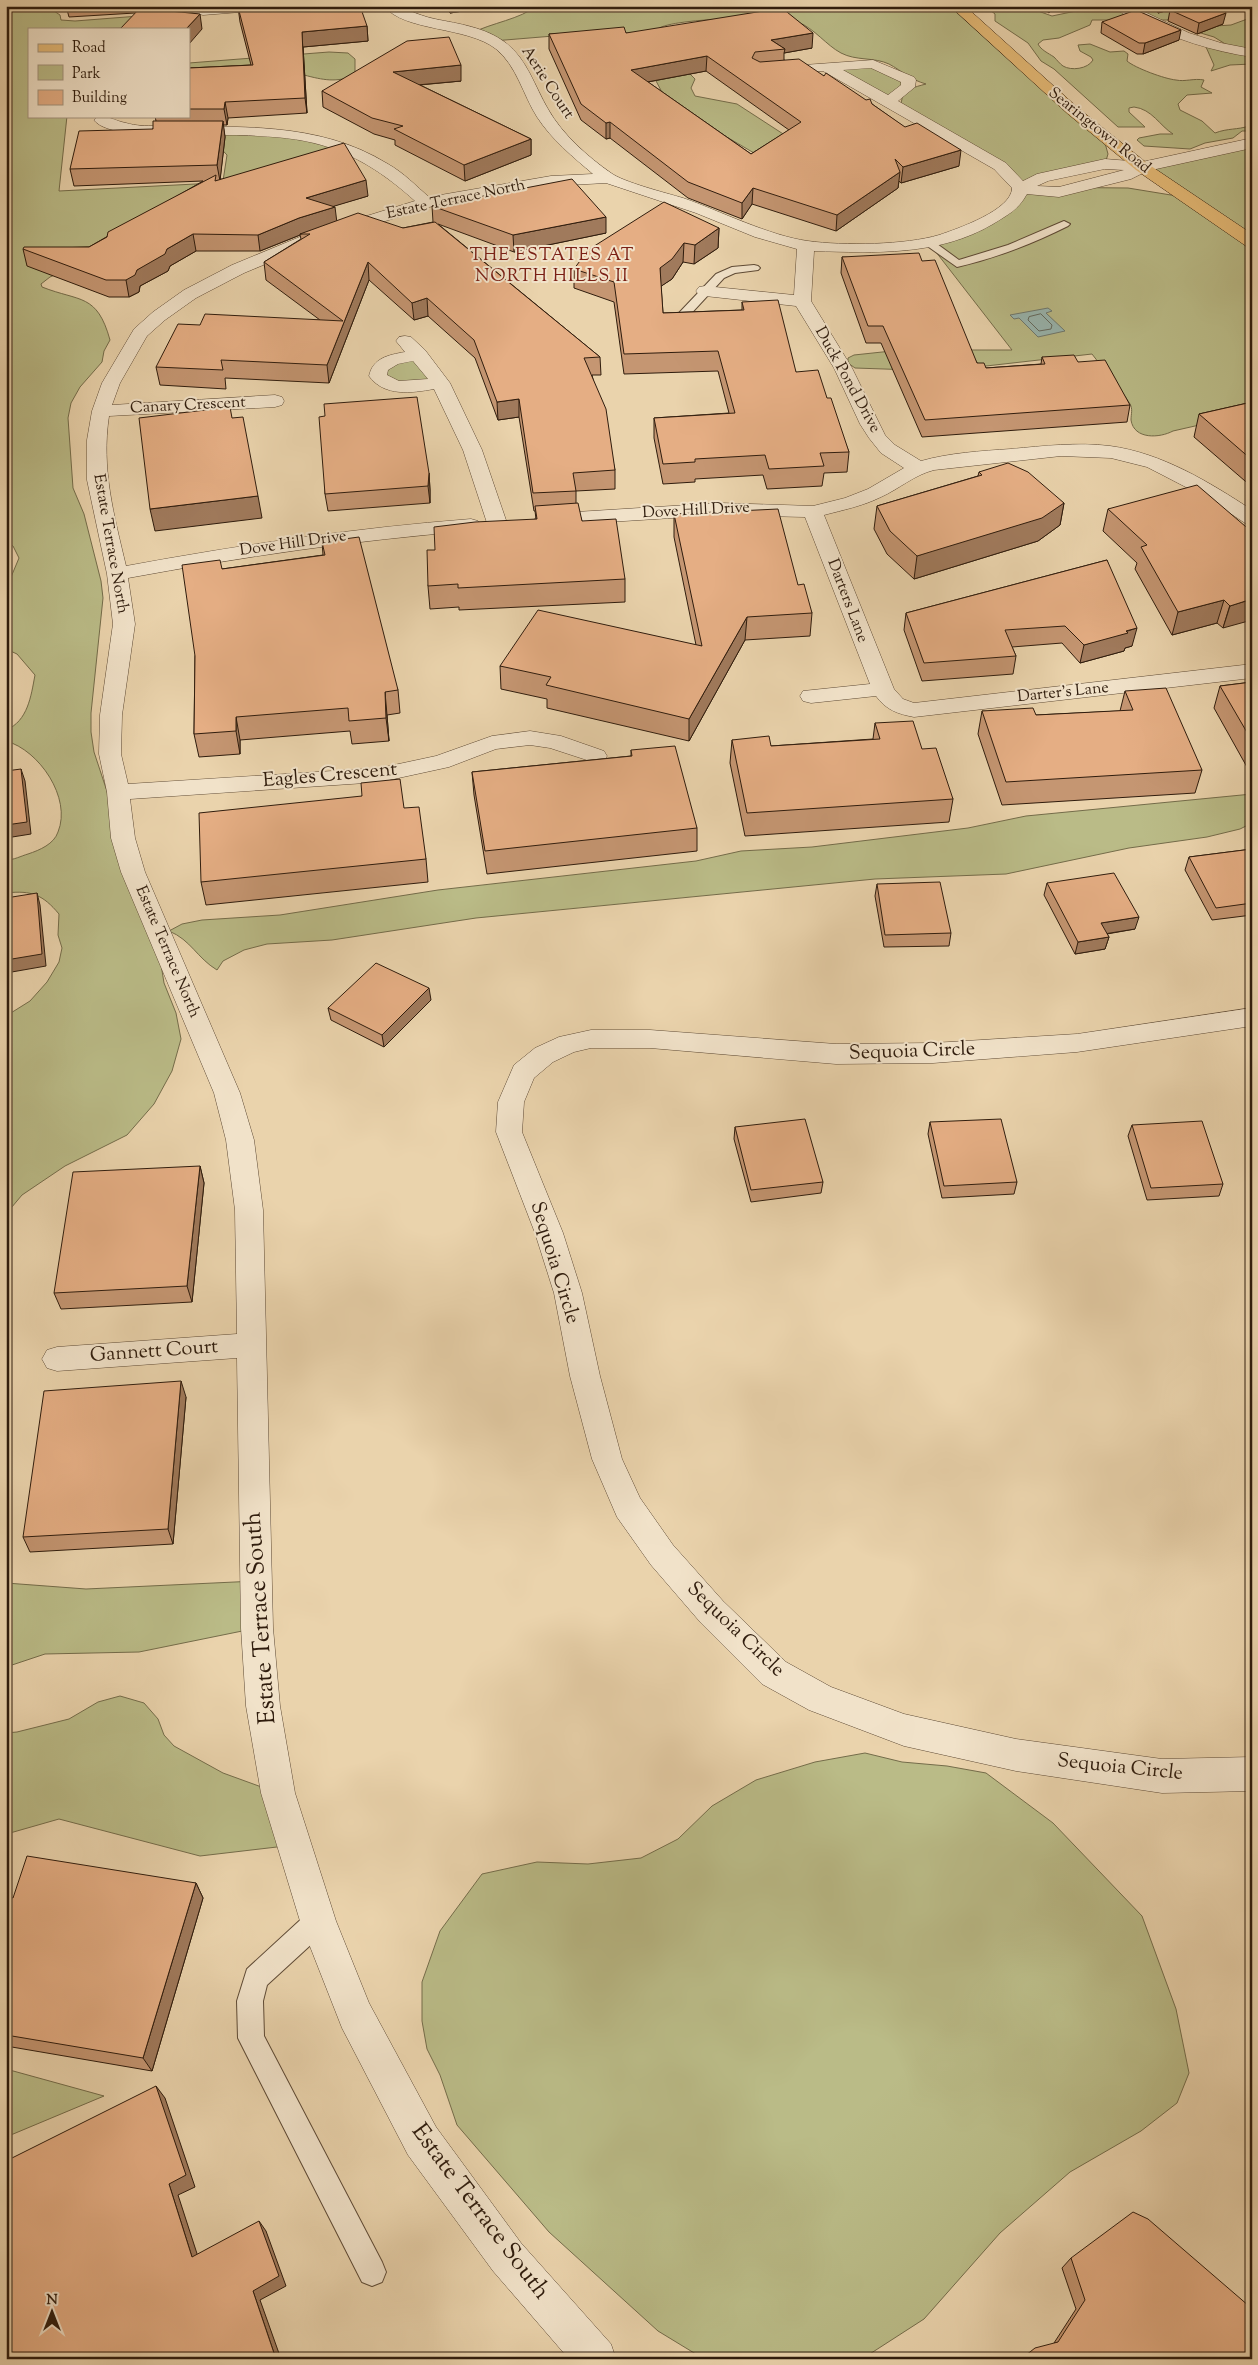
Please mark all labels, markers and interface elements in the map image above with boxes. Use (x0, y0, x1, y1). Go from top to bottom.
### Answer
legend (28, 28, 190, 118)
text: Road (72, 38, 106, 59)
street label: Aerie Court (515, 42, 579, 124)
text: Park (72, 64, 101, 85)
street label: Searingtown Road (1043, 82, 1155, 180)
text: Building (72, 88, 127, 109)
street label: Estate Terrace North (384, 174, 528, 226)
district label: THE ESTATES AT NORTH HILLS II (469, 243, 635, 290)
street label: Duck Pond Drive (808, 323, 886, 437)
street label: Canary Crescent (130, 391, 247, 421)
street label: Estate Terrace North (86, 472, 134, 616)
street label: Dove Hill Drive (642, 497, 750, 525)
street label: Dove Hill Drive (238, 525, 348, 563)
street label: Darters Lane (820, 556, 874, 646)
street label: Darter's Lane (1016, 677, 1110, 709)
street label: Eagles Crescent (262, 756, 399, 796)
street label: Estate Terrace North (129, 882, 206, 1022)
street label: Sequoia Circle (848, 1035, 976, 1069)
street label: Sequoia Circle (522, 1198, 586, 1328)
street label: Gannett Court (89, 1333, 219, 1371)
street label: Estate Terrace South (237, 1511, 285, 1725)
street label: Sequoia Circle (679, 1576, 791, 1684)
street label: Sequoia Circle (1056, 1747, 1184, 1789)
street label: Estate Terrace South (402, 2117, 558, 2307)
north arrow (28, 2288, 78, 2338)
text: N (46, 2291, 58, 2311)

